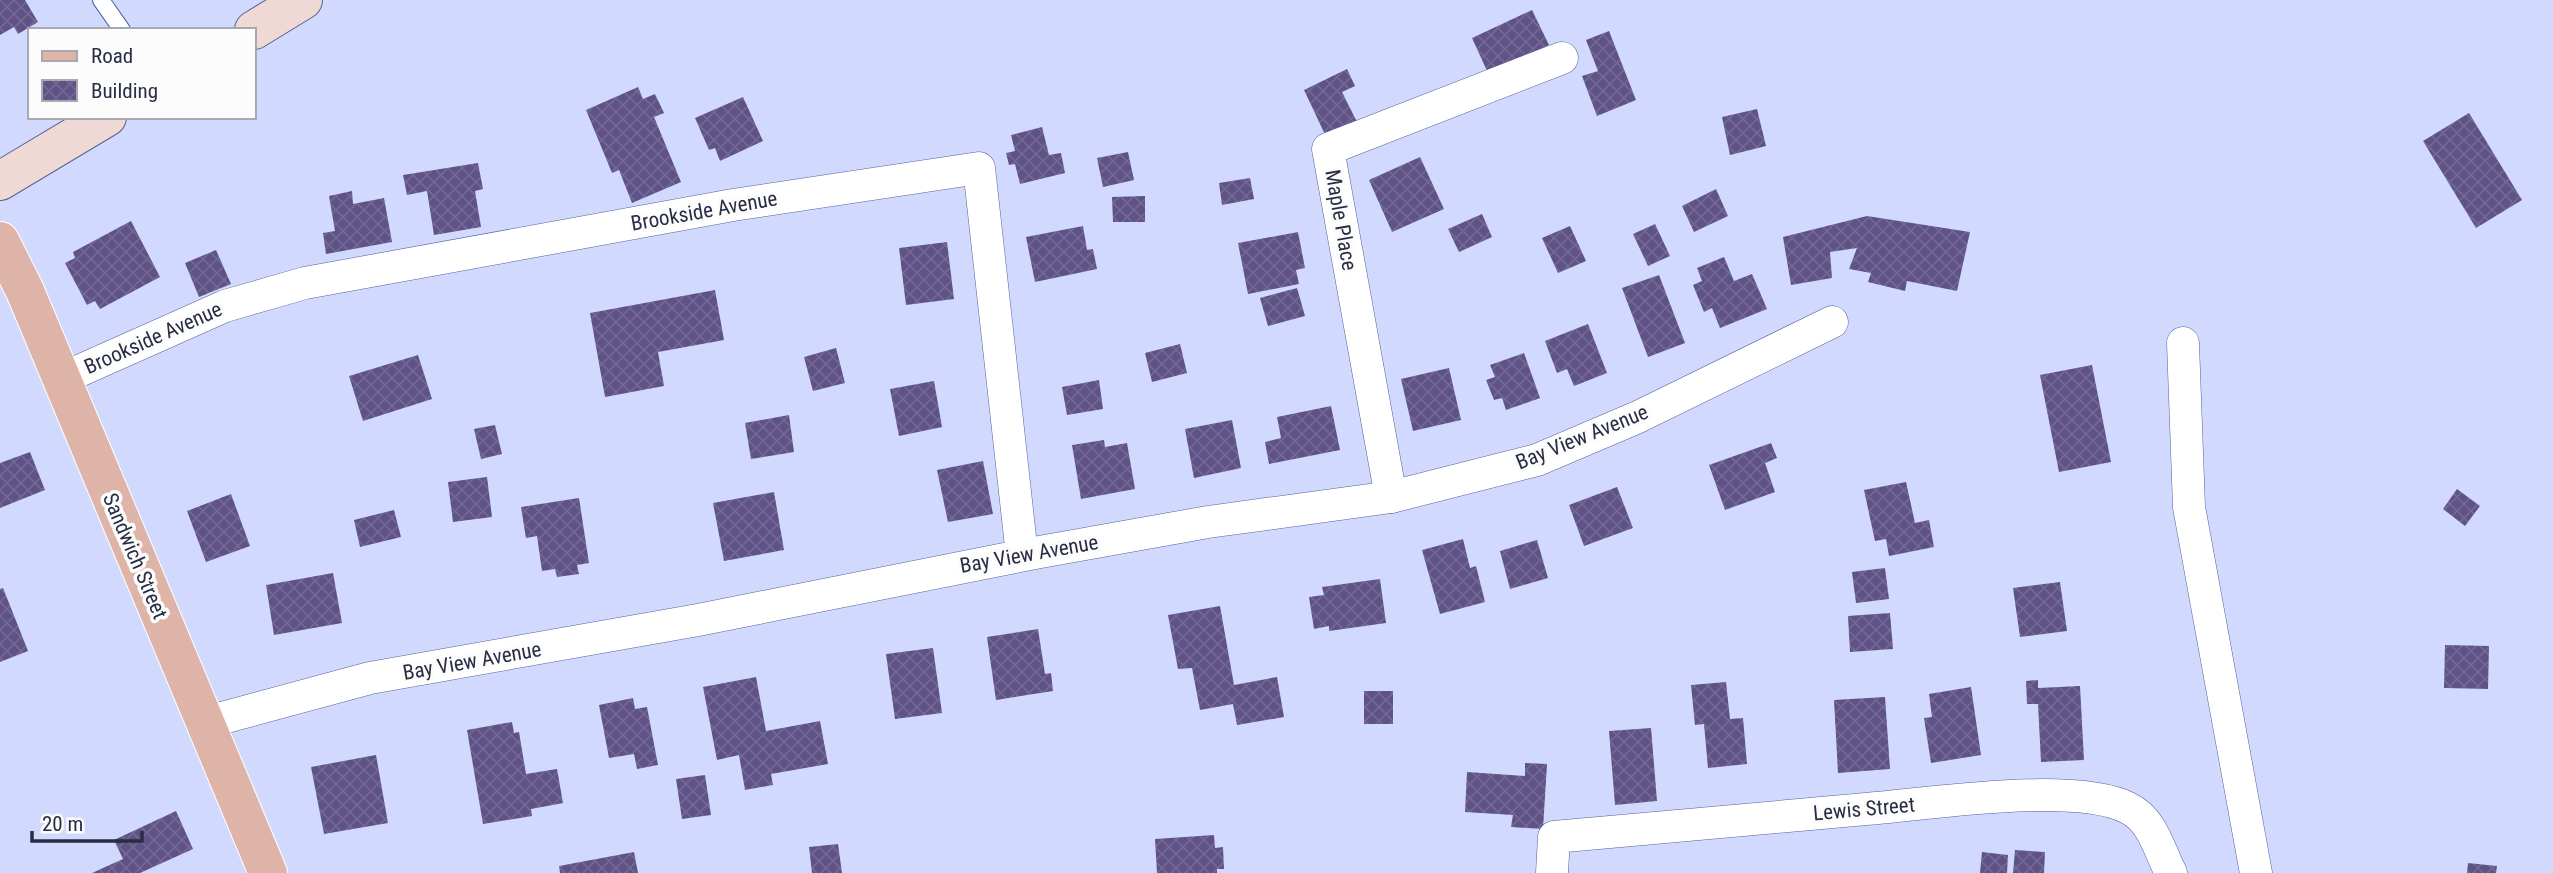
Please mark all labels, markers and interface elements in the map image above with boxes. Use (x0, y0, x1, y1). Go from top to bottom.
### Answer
legend (28, 28, 256, 119)
text: Road (91, 44, 133, 68)
text: Building (91, 79, 158, 103)
street label: Maple Place (1320, 168, 1362, 272)
street label: Brookside Avenue (629, 186, 779, 236)
street label: Brookside Avenue (80, 297, 226, 379)
street label: Bay View Avenue (1512, 400, 1652, 474)
street label: Sandwich Street (98, 490, 172, 622)
street label: Bay View Avenue (958, 530, 1100, 578)
street label: Bay View Avenue (401, 637, 543, 685)
street label: Lewis Street (1812, 793, 1916, 825)
scale bar (32, 800, 142, 844)
text: 20 m (42, 812, 83, 836)

